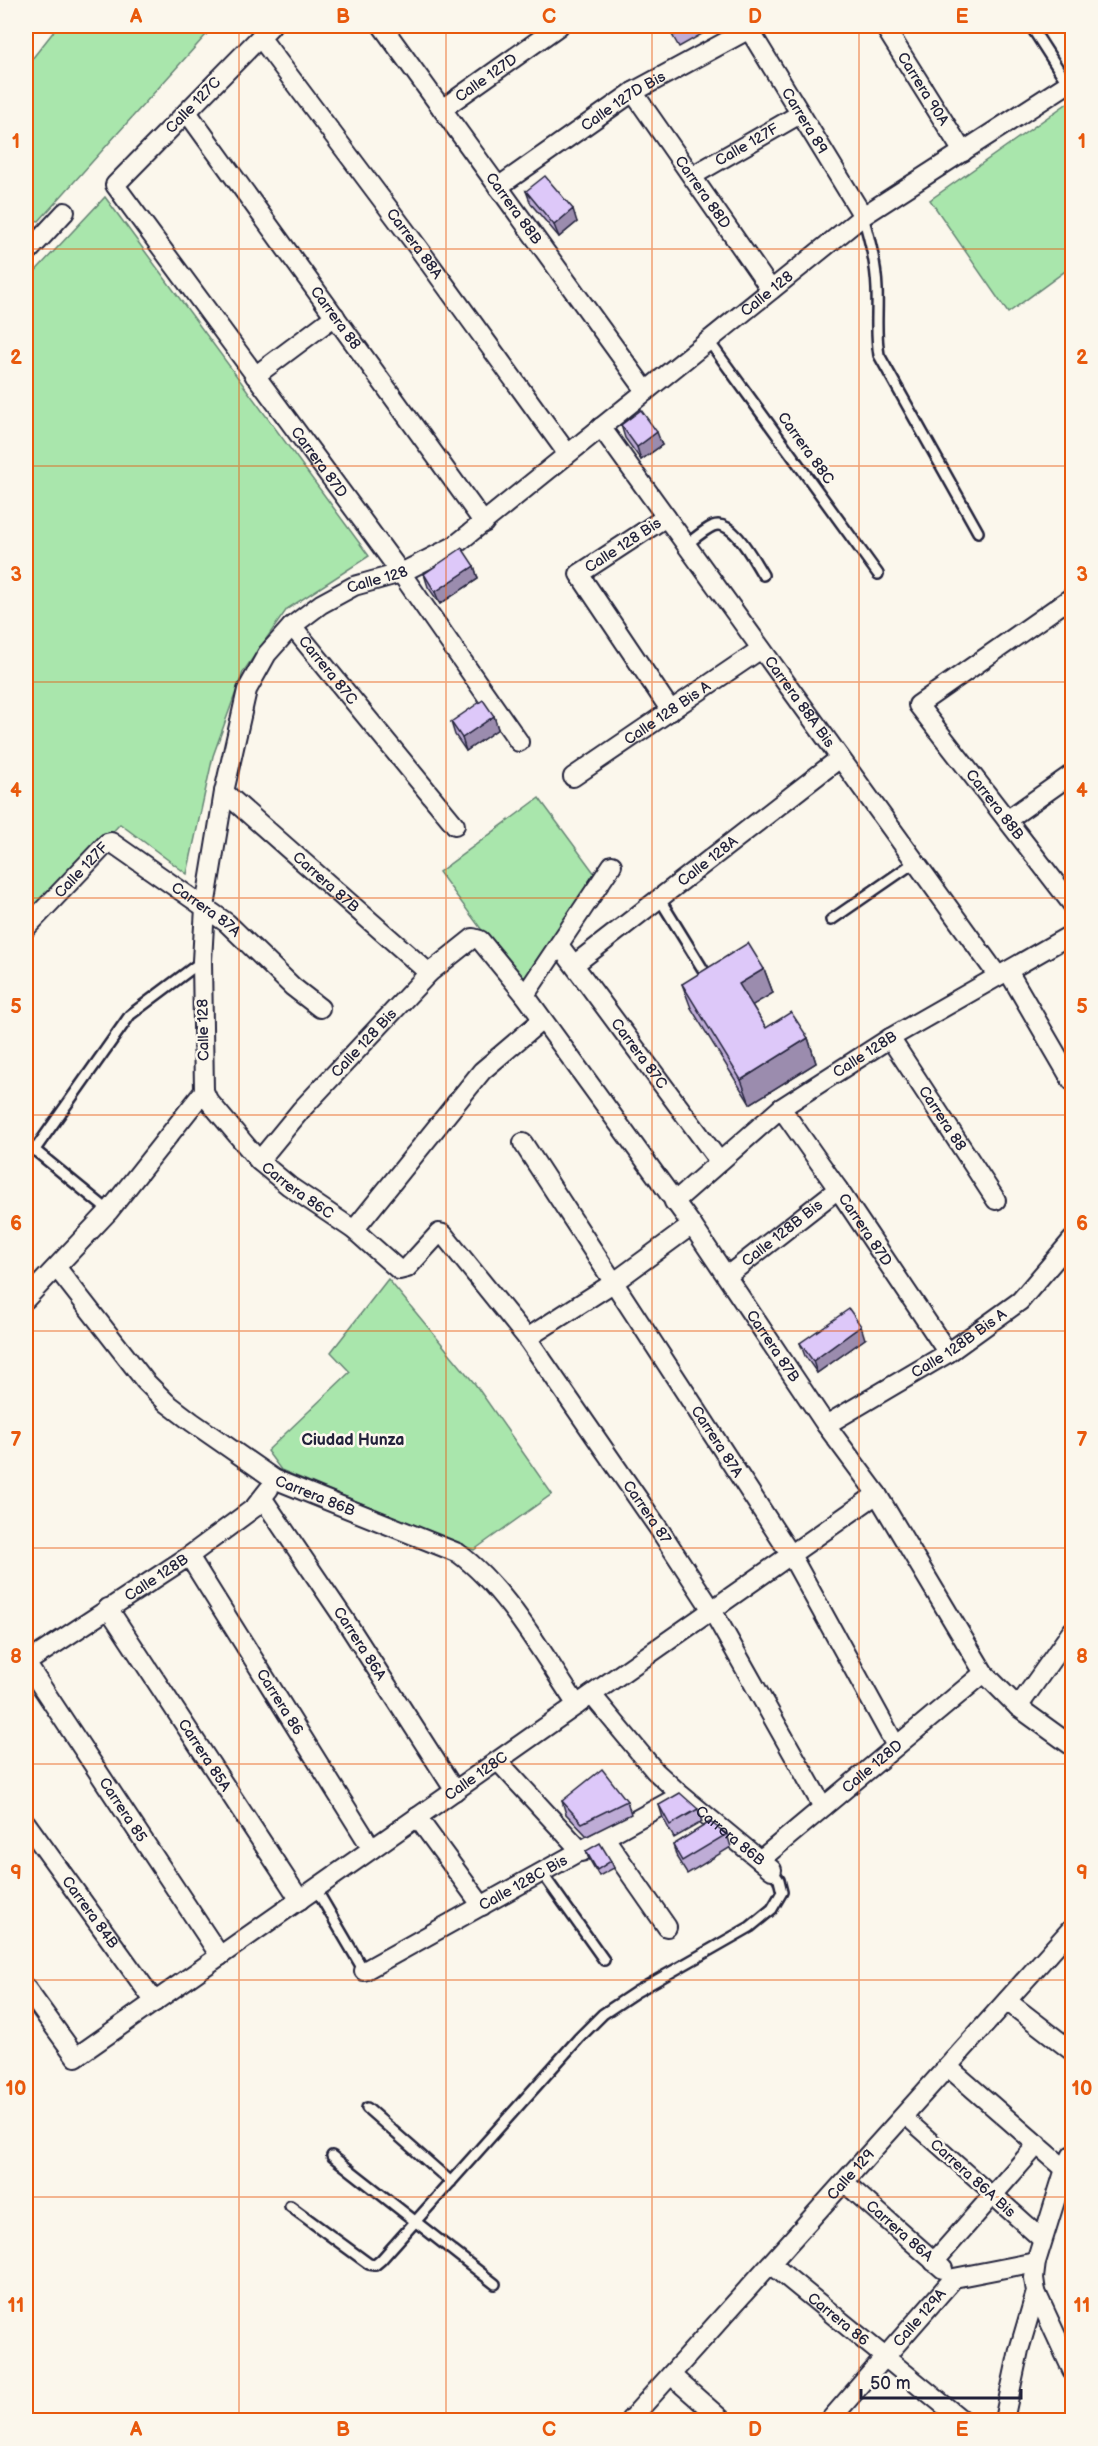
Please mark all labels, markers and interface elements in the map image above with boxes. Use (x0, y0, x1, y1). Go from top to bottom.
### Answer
text: A (129, 5, 143, 29)
text: B (336, 5, 350, 29)
text: C (542, 5, 556, 29)
text: D (748, 5, 762, 29)
text: E (956, 5, 969, 29)
street label: Carrera 90A (893, 49, 953, 130)
street label: Calle 127D (452, 50, 521, 107)
street label: Calle 127D Bis (577, 67, 669, 136)
street label: Calle 127C (162, 73, 225, 138)
street label: Carrera 89 (777, 85, 832, 157)
street label: Calle 127F (712, 119, 782, 171)
text: 1 (12, 130, 20, 154)
text: 1 (1078, 130, 1086, 154)
street label: Carrera 88D (670, 152, 734, 233)
street label: Carrera 88B (481, 169, 546, 248)
street label: Carrera 88A (382, 205, 447, 283)
street label: Calle 128 (737, 267, 797, 321)
street label: Carrera 88 (306, 283, 365, 354)
text: 2 (10, 346, 22, 370)
text: 2 (1076, 346, 1088, 370)
street label: Carrera 88C (773, 409, 838, 488)
street label: Carrera 87D (286, 423, 351, 502)
street label: Calle 128 Bis (581, 513, 666, 577)
street label: Calle 128 (344, 562, 411, 598)
text: 3 (10, 563, 22, 587)
text: 3 (1076, 563, 1088, 587)
street label: Carrera 87C (294, 632, 362, 709)
street label: Carrera 88A Bis (760, 653, 839, 752)
street label: Calle 128 Bis A (621, 677, 715, 749)
street label: Carrera 88B (961, 766, 1028, 844)
text: 4 (10, 779, 22, 803)
text: 4 (1076, 779, 1088, 803)
street label: Calle 128A (674, 831, 743, 891)
street label: Calle 127F (51, 839, 113, 902)
street label: Carrera 87B (288, 848, 363, 917)
street label: Carrera 87A (167, 878, 245, 942)
text: 5 (10, 995, 22, 1019)
text: 5 (1076, 995, 1088, 1019)
street label: Calle 128 (193, 999, 214, 1061)
street label: Calle 128 Bis (327, 1004, 401, 1082)
street label: Carrera 87C (607, 1015, 672, 1093)
street label: Calle 128B (829, 1027, 900, 1082)
street label: Carrera 88 (914, 1083, 970, 1155)
street label: Carrera 86C (257, 1158, 337, 1224)
street label: Carrera 87D (834, 1190, 896, 1270)
street label: Calle 128B Bis (738, 1195, 827, 1271)
text: 6 (10, 1212, 22, 1236)
text: 6 (1076, 1212, 1088, 1236)
street label: Calle 128B Bis A (908, 1304, 1011, 1383)
street label: Carrera 87B (742, 1307, 804, 1386)
street label: Carrera 87A (686, 1402, 747, 1482)
text: 7 (10, 1428, 22, 1452)
text: 7 (1076, 1428, 1088, 1452)
district label: Ciudad Hunza (302, 1431, 404, 1450)
street label: Carrera 86B (272, 1471, 358, 1521)
street label: Carrera 87 (618, 1477, 675, 1548)
street label: Calle 128B (121, 1550, 192, 1606)
street label: Carrera 86A (329, 1603, 391, 1685)
text: 8 (10, 1645, 22, 1669)
text: 8 (1076, 1645, 1088, 1669)
street label: Carrera 86 (252, 1666, 307, 1739)
street label: Carrera 85A (174, 1716, 235, 1796)
street label: Calle 128D (838, 1736, 907, 1798)
street label: Calle 128C (441, 1747, 512, 1805)
street label: Carrera 85 (94, 1774, 151, 1846)
street label: Carrera 86B (691, 1802, 769, 1870)
street label: Calle 128C Bis (476, 1851, 571, 1915)
text: 9 (10, 1861, 22, 1885)
text: 9 (1076, 1861, 1088, 1885)
street label: Carrera 84B (57, 1873, 122, 1952)
text: 10 (6, 2077, 26, 2101)
text: 10 (1072, 2077, 1092, 2101)
street label: Carrera 86A Bis (926, 2135, 1020, 2222)
street label: Calle 129 (823, 2145, 879, 2204)
street label: Carrera 86A (862, 2197, 937, 2266)
street label: Calle 129A (889, 2284, 951, 2351)
street label: Carrera 86 (803, 2289, 873, 2350)
text: 11 (8, 2294, 24, 2318)
text: 11 (1074, 2294, 1090, 2318)
scale bar (861, 2362, 1022, 2400)
text: 50 m (870, 2373, 911, 2394)
text: A (129, 2418, 143, 2442)
text: B (336, 2418, 350, 2442)
text: C (542, 2418, 556, 2442)
text: D (748, 2418, 762, 2442)
text: E (956, 2418, 969, 2442)

